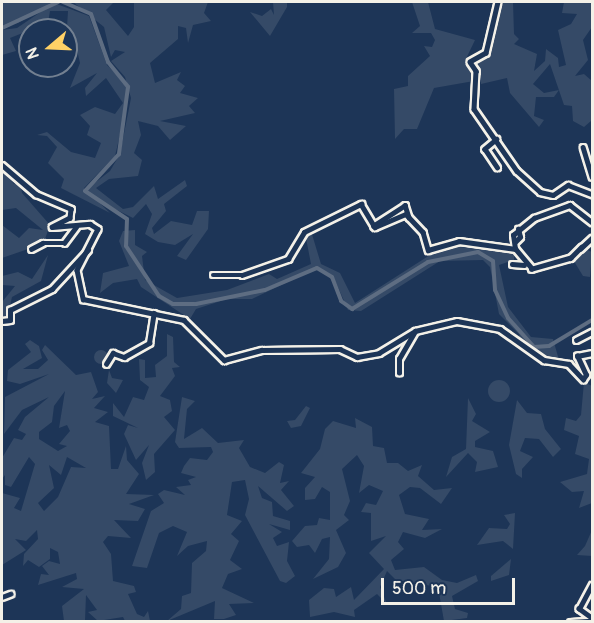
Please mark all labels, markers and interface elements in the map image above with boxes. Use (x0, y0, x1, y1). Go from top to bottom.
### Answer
north arrow (18, 18, 78, 78)
text: N (22, 45, 44, 62)
scale bar (384, 566, 518, 604)
text: 500 m (392, 577, 446, 600)

